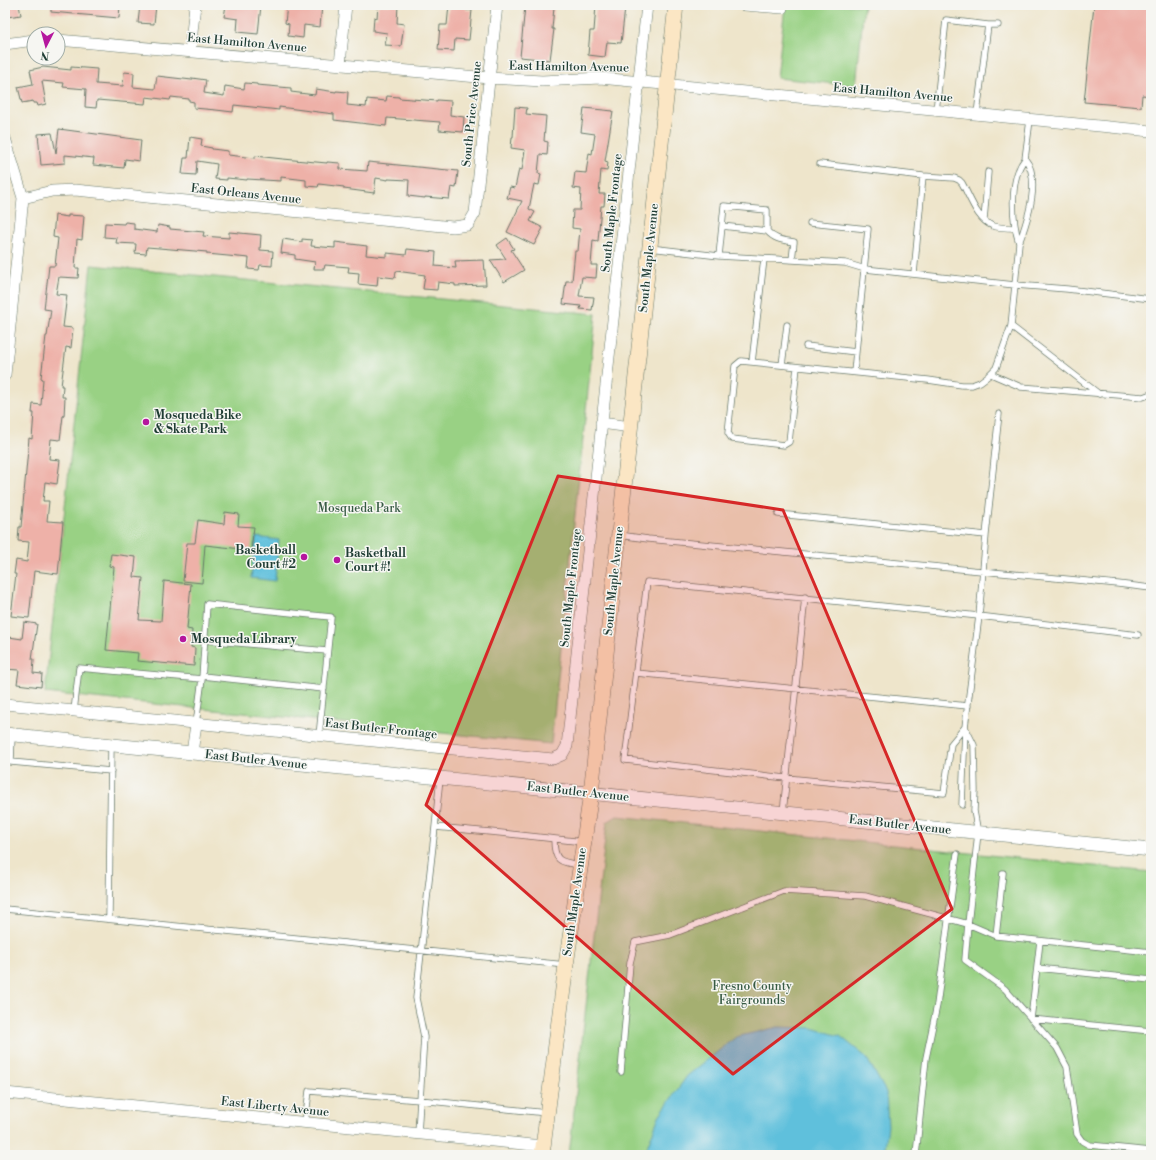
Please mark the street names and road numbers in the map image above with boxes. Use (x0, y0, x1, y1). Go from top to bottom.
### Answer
street label: East Hamilton Avenue (186, 30, 308, 56)
street label: East Hamilton Avenue (509, 58, 629, 76)
street label: South Price Avenue (459, 60, 485, 168)
street label: East Hamilton Avenue (832, 80, 954, 106)
street label: South Maple Frontage (598, 153, 626, 273)
street label: East Orleans Avenue (190, 181, 302, 207)
street label: South Maple Avenue (636, 203, 662, 313)
street label: South Maple Avenue (601, 526, 627, 636)
street label: South Maple Frontage (557, 528, 585, 648)
street label: East Butler Frontage (324, 716, 438, 742)
street label: East Butler Avenue (204, 747, 308, 773)
street label: East Butler Avenue (526, 779, 630, 805)
street label: East Butler Avenue (848, 812, 952, 838)
street label: South Maple Avenue (560, 847, 590, 957)
street label: East Liberty Avenue (220, 1094, 330, 1120)

